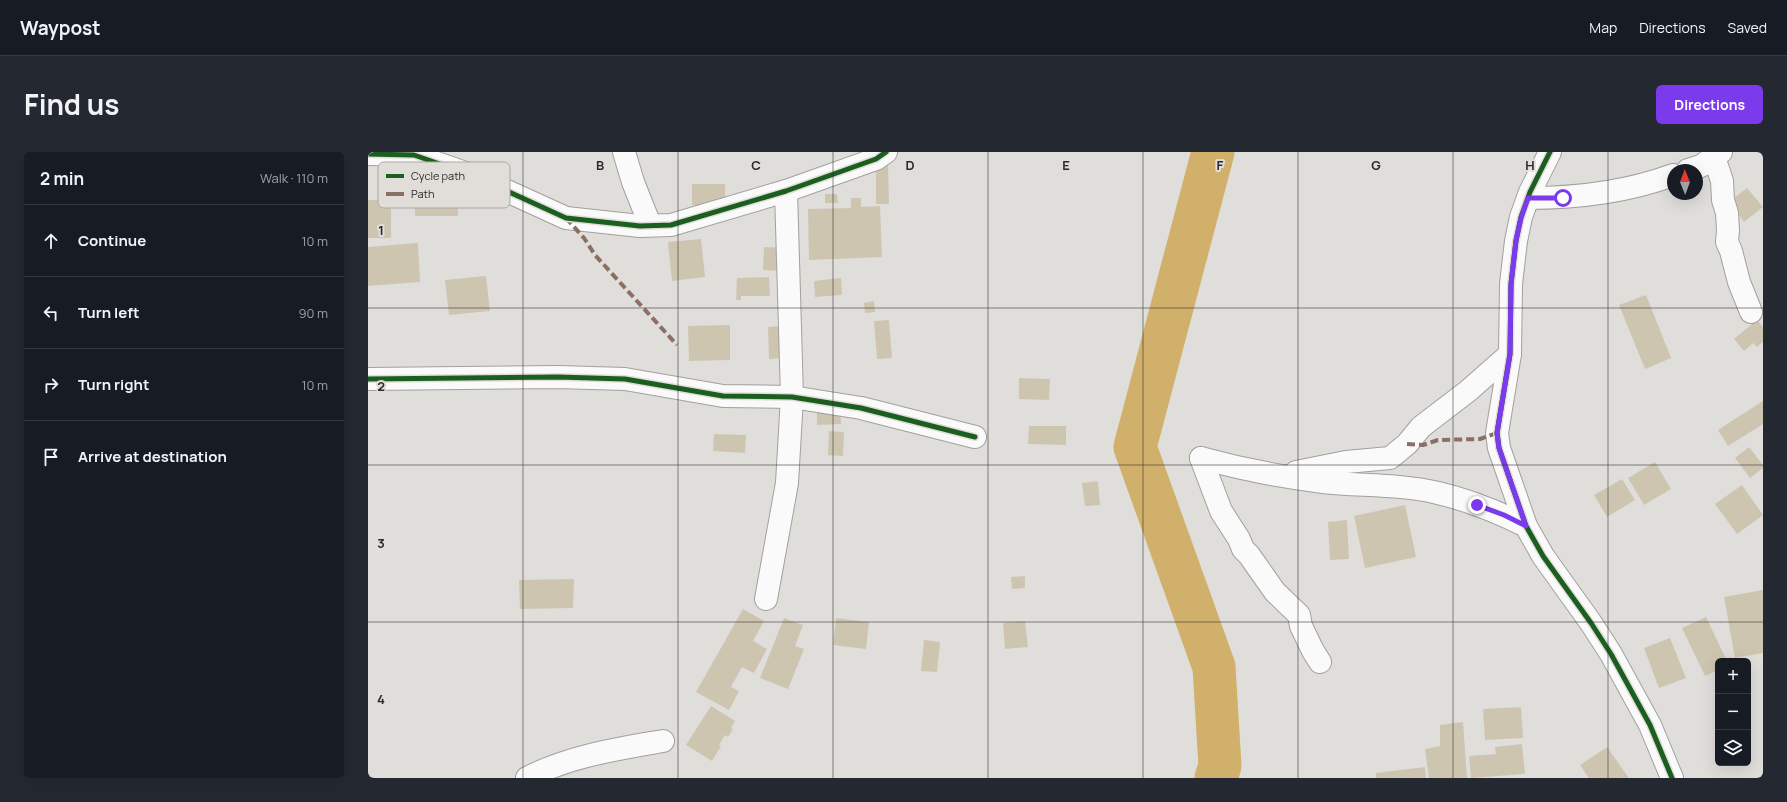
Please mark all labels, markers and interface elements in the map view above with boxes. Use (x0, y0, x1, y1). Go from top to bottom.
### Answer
text: Waypost (20, 15, 100, 41)
text: Map (1589, 18, 1617, 37)
text: Directions (1639, 18, 1706, 37)
text: Saved (1728, 18, 1767, 37)
text: Find us (24, 85, 119, 123)
button: Directions (1656, 85, 1763, 124)
text: B (596, 156, 604, 174)
text: C (751, 156, 761, 174)
text: D (905, 156, 915, 174)
text: E (1062, 156, 1070, 174)
text: F (1217, 156, 1224, 174)
text: G (1371, 156, 1381, 174)
text: H (1525, 156, 1535, 174)
legend (378, 162, 510, 208)
north arrow (1667, 164, 1703, 200)
text: 2 min (40, 167, 84, 190)
text: Cycle path (411, 168, 465, 183)
text: Walk · 110 m (260, 169, 328, 187)
text: Path (411, 186, 434, 201)
route start (1554, 189, 1572, 207)
text: 1 (378, 221, 384, 239)
icon: ahead (40, 230, 62, 252)
text: Continue (78, 230, 146, 251)
text: 10 m (301, 232, 328, 250)
icon: left (40, 302, 62, 324)
text: Turn left (78, 302, 140, 323)
text: 90 m (298, 304, 328, 322)
icon: right (40, 374, 62, 396)
text: Turn right (78, 374, 149, 395)
text: 10 m (301, 376, 328, 394)
text: 2 (377, 377, 385, 395)
icon: arrive (40, 446, 62, 468)
text: Arrive at destination (78, 446, 227, 467)
route end (1468, 496, 1486, 514)
text: 3 (377, 534, 385, 552)
map controls (1715, 658, 1751, 766)
button: + (1715, 658, 1751, 694)
text: 4 (377, 690, 385, 708)
button: − (1715, 694, 1751, 730)
button: layers (1715, 730, 1751, 766)

